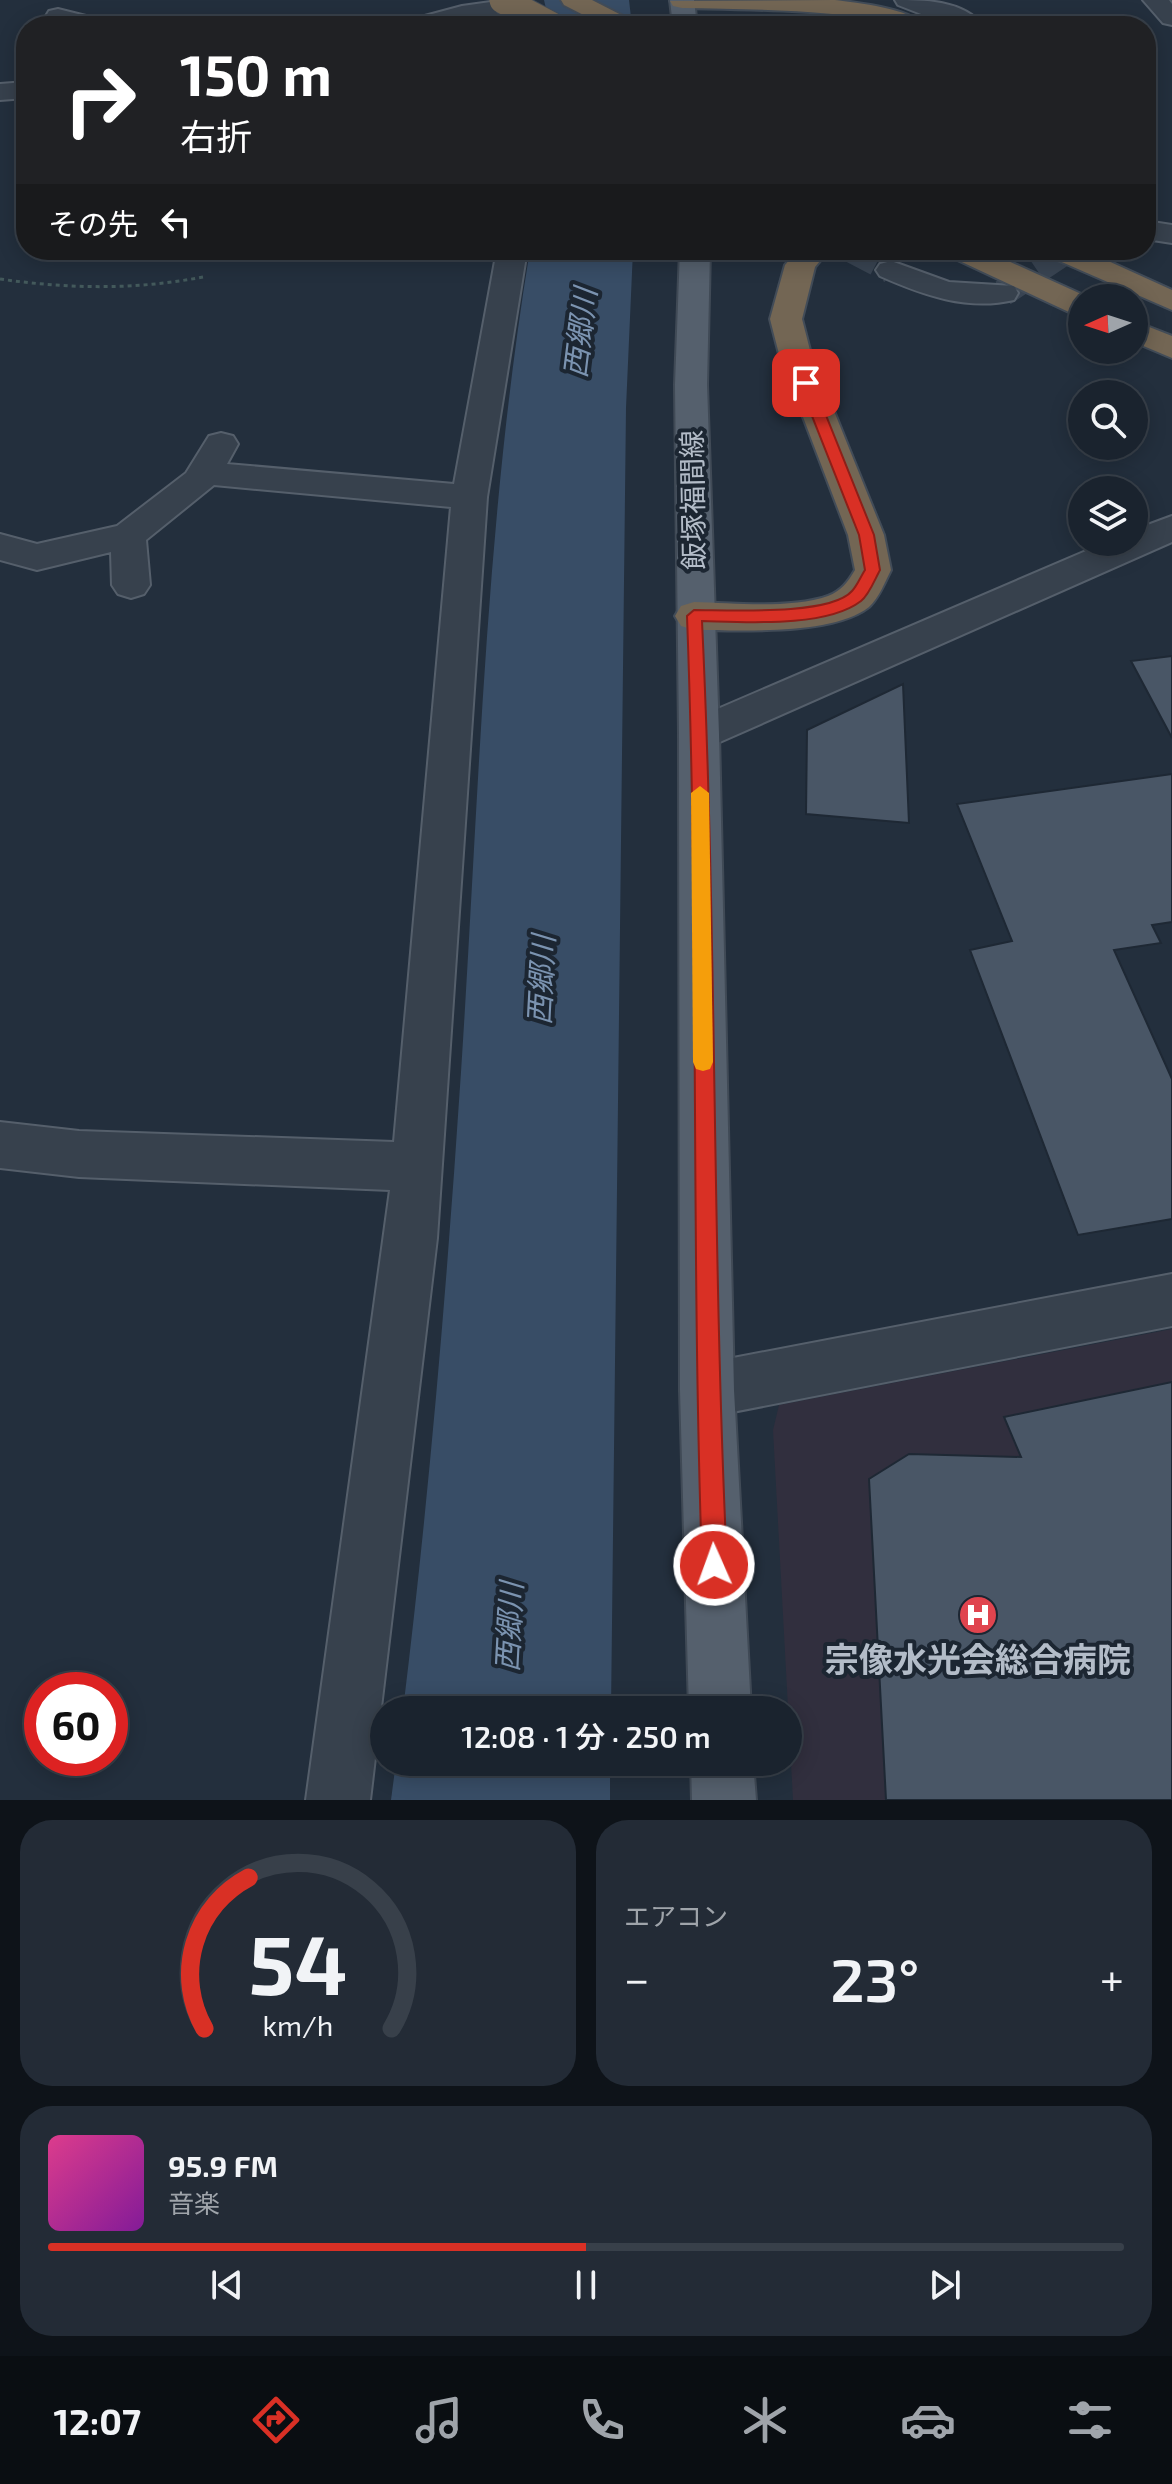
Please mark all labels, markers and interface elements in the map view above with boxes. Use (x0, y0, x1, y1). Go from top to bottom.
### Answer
text: 150 m (180, 40, 332, 107)
icon: right (48, 48, 152, 152)
text: 右折 (180, 114, 252, 157)
icon: left (154, 200, 198, 244)
text: その先 (48, 205, 138, 241)
water label: 西郷川 (556, 283, 603, 380)
north arrow (1068, 284, 1148, 364)
map controls (1068, 284, 1148, 556)
pin (772, 349, 840, 417)
icon: arrive (784, 361, 828, 405)
button: search (1068, 380, 1148, 460)
street label: 飯塚福間線 (674, 430, 710, 570)
button: layers (1068, 476, 1148, 556)
water label: 西郷川 (520, 931, 560, 1026)
position arrow (672, 1523, 756, 1607)
water label: 西郷川 (488, 1578, 528, 1673)
hospital icon: 宗像水光会総合病院 (957, 1594, 999, 1636)
place label: 宗像水光会総合病院 (825, 1638, 1131, 1679)
speed limit sign: 60 (24, 1672, 128, 1776)
text: 12:08 · 1 分 · 250 m (461, 1718, 711, 1754)
text: エアコン (624, 1900, 728, 1931)
text: 54 (249, 1912, 347, 2012)
text: 23° (830, 1942, 919, 2014)
text: − (624, 1951, 650, 2004)
text: + (1100, 1951, 1124, 2004)
text: km/h (263, 2007, 333, 2042)
text: 95.9 FM (168, 2147, 278, 2183)
text: 音楽 (168, 2187, 220, 2218)
icon: previous (205, 2263, 249, 2307)
icon: pause (564, 2263, 608, 2307)
icon: next (923, 2263, 967, 2307)
icon: directions (248, 2392, 304, 2448)
icon: music (411, 2392, 467, 2448)
icon: phone (574, 2392, 630, 2448)
icon: climate (737, 2392, 793, 2448)
icon: car (900, 2392, 956, 2448)
icon: filters (1062, 2392, 1118, 2448)
text: 12:07 (53, 2399, 141, 2442)

